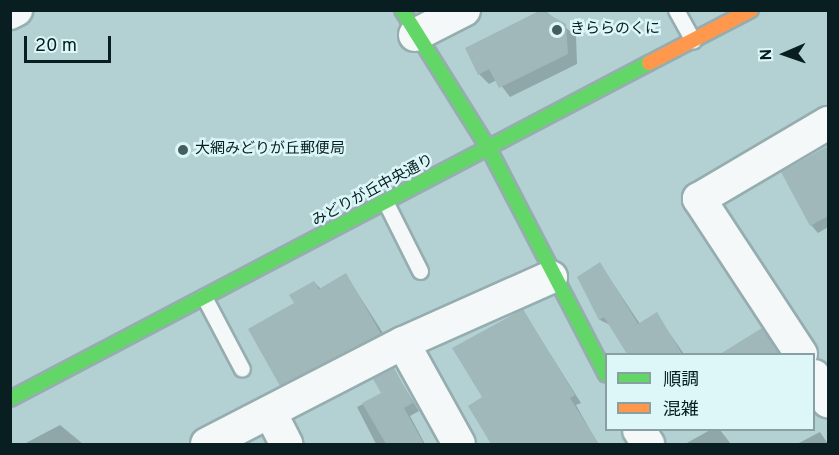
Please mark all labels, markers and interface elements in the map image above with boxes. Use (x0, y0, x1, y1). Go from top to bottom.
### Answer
marker: きららのくに (548, 21, 566, 39)
place label: きららのくに (570, 21, 660, 39)
scale bar (27, 24, 114, 62)
north arrow (755, 24, 815, 84)
text: 20 m (35, 35, 77, 58)
text: N (757, 49, 777, 61)
place label: 大網みどりが丘郵便局 (195, 141, 345, 159)
marker: 大網みどりが丘郵便局 (176, 143, 190, 157)
street label: みどりが丘中央通り (309, 151, 437, 231)
legend (605, 353, 815, 431)
text: 順調 (663, 369, 699, 392)
text: 混雑 (663, 399, 699, 422)

